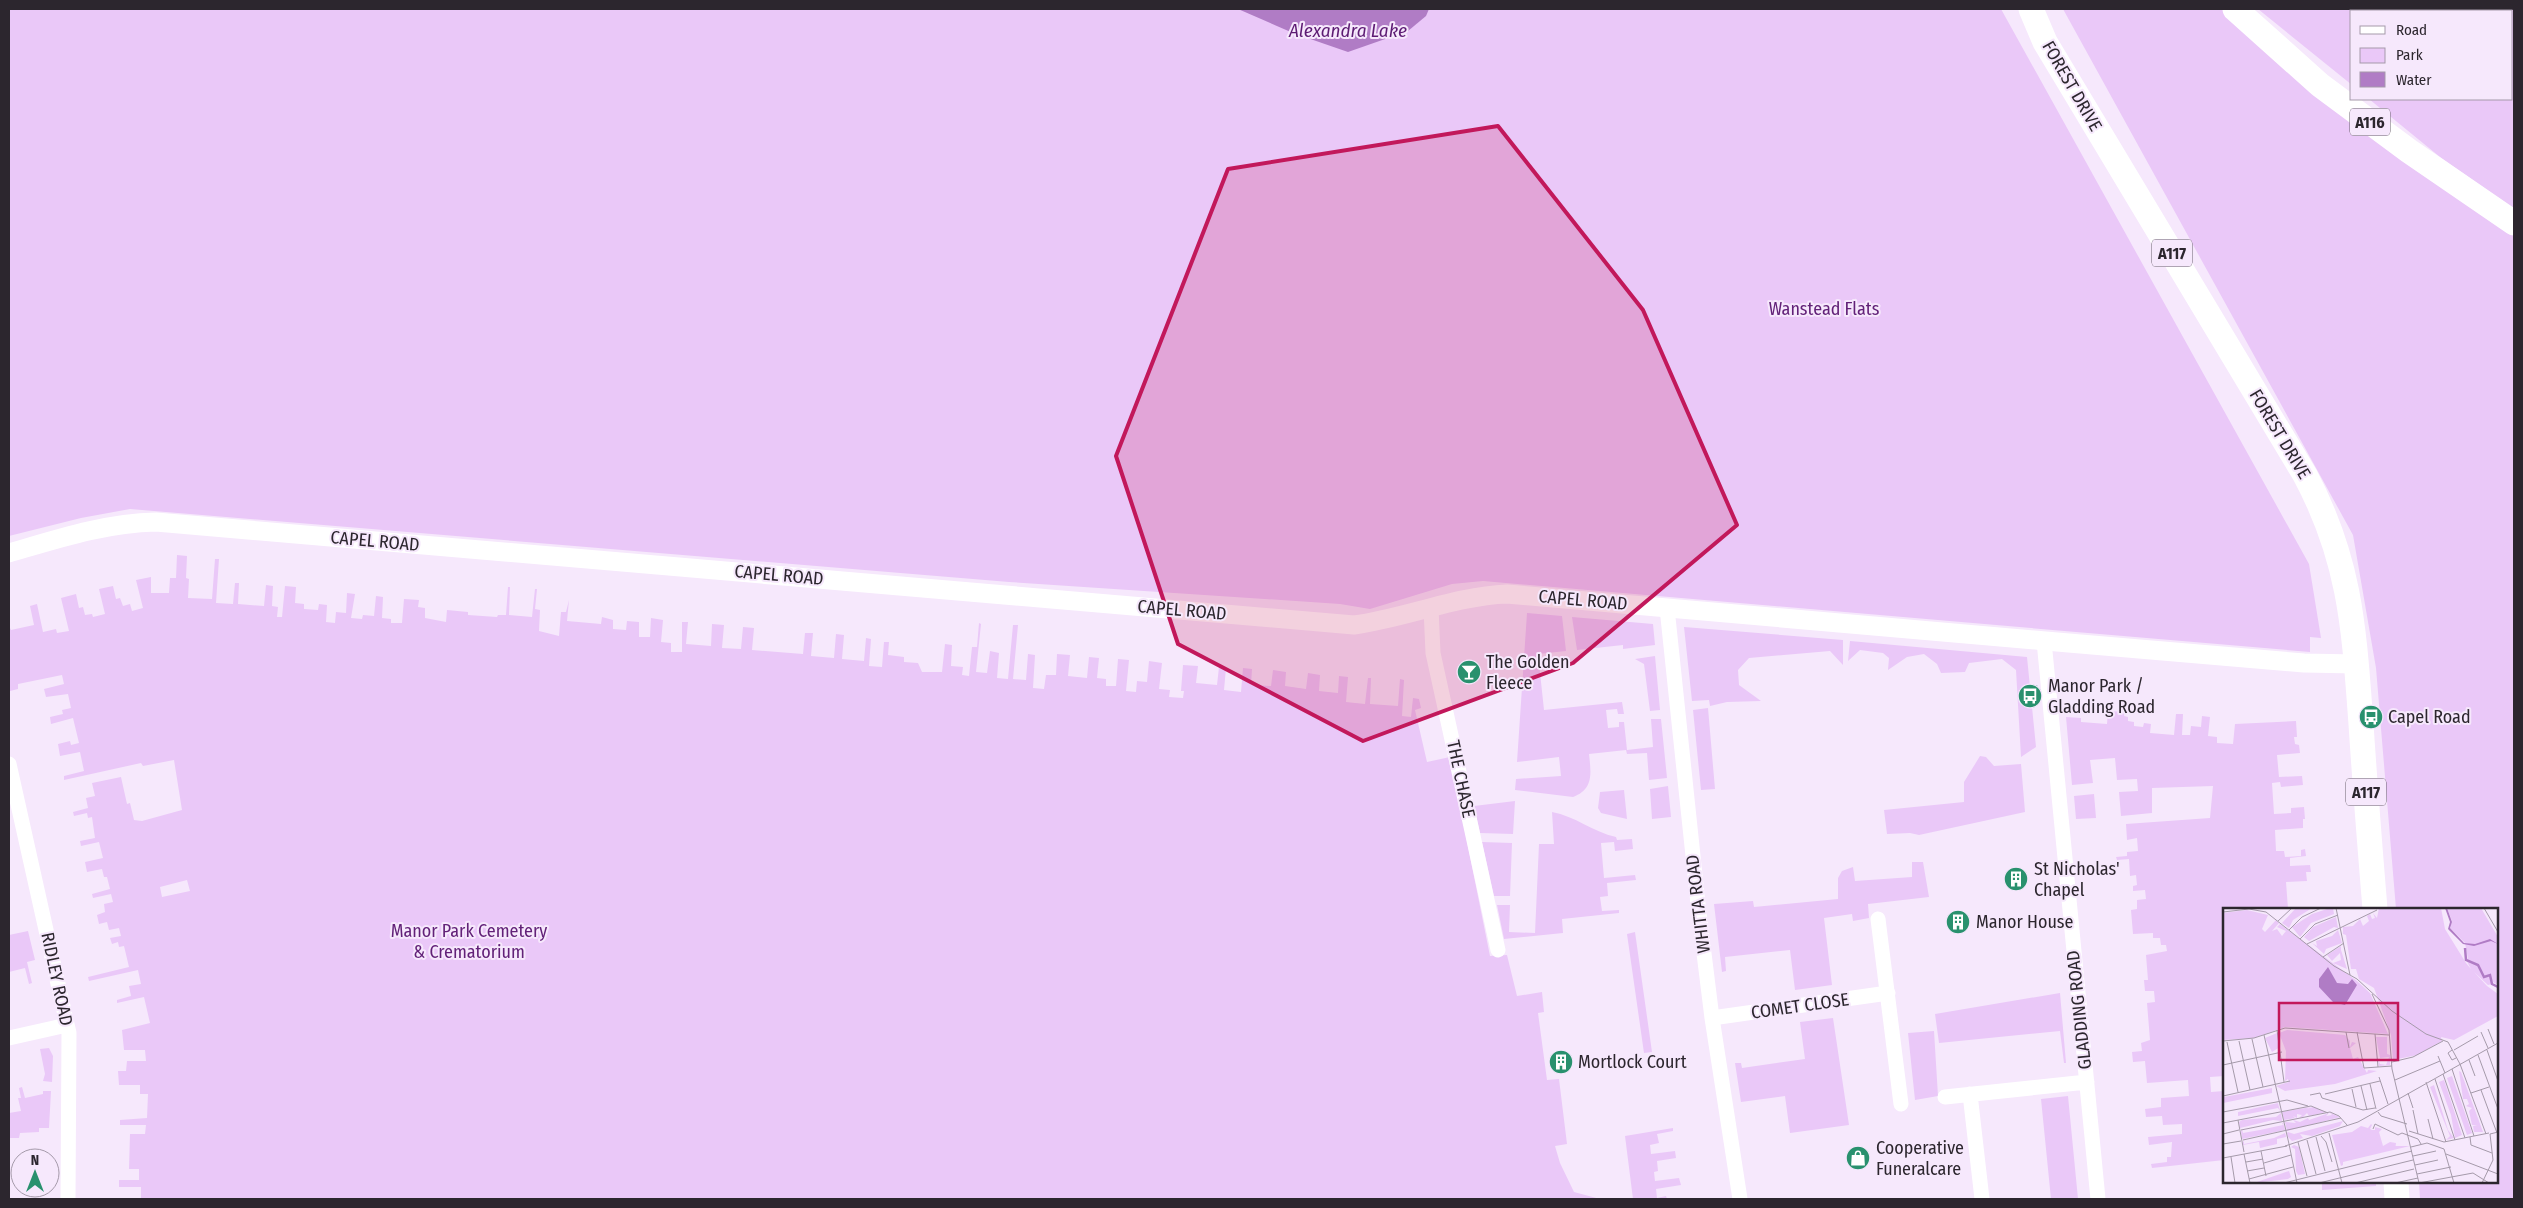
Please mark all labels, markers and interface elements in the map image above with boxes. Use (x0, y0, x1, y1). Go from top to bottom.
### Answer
legend (2350, 10, 2513, 100)
water label: Alexandra Lake (1288, 19, 1407, 42)
text: Road (2396, 21, 2427, 39)
street label: FOREST DRIVE (2037, 37, 2107, 135)
text: Park (2396, 46, 2423, 64)
text: Water (2396, 71, 2432, 89)
road number: A116 (2350, 108, 2390, 136)
road number: A117 (2152, 240, 2192, 266)
park label: Wanstead Flats (1769, 298, 1880, 320)
street label: FOREST DRIVE (2245, 385, 2315, 483)
street label: CAPEL ROAD (330, 526, 420, 556)
street label: CAPEL ROAD (734, 560, 824, 590)
street label: CAPEL ROAD (1538, 585, 1628, 615)
street label: CAPEL ROAD (1137, 595, 1227, 625)
place label: The Golden Fleece (1486, 651, 1569, 694)
bar icon: The Golden Fleece (1456, 659, 1482, 685)
place label: Manor Park / Gladding Road (2048, 675, 2155, 718)
bus stop icon: Manor Park / Gladding Road (2017, 683, 2043, 709)
bus stop icon: Capel Road (2358, 704, 2384, 730)
place label: Capel Road (2388, 706, 2471, 728)
street label: THE CHASE (1442, 738, 1480, 820)
road number: A117 (2346, 779, 2386, 806)
street label: WHITTA ROAD (1681, 853, 1715, 955)
place label: St Nicholas' Chapel (2034, 858, 2120, 901)
building icon: St Nicholas' Chapel (2003, 866, 2029, 892)
inset map (2223, 908, 2498, 1183)
building icon: Manor House (1945, 909, 1971, 935)
place label: Manor House (1976, 911, 2074, 933)
park label: Manor Park Cemetery & Crematorium (391, 920, 547, 963)
street label: RIDLEY ROAD (36, 930, 78, 1028)
street label: GLADDING ROAD (2062, 949, 2096, 1071)
street label: COMET CLOSE (1750, 988, 1850, 1024)
building icon: Mortlock Court (1548, 1049, 1574, 1075)
place label: Mortlock Court (1578, 1051, 1687, 1073)
place label: Cooperative Funeralcare (1876, 1137, 1964, 1180)
shop icon: Cooperative Funeralcare (1845, 1145, 1871, 1171)
north arrow (10, 1148, 60, 1198)
text: N (31, 1152, 39, 1169)

